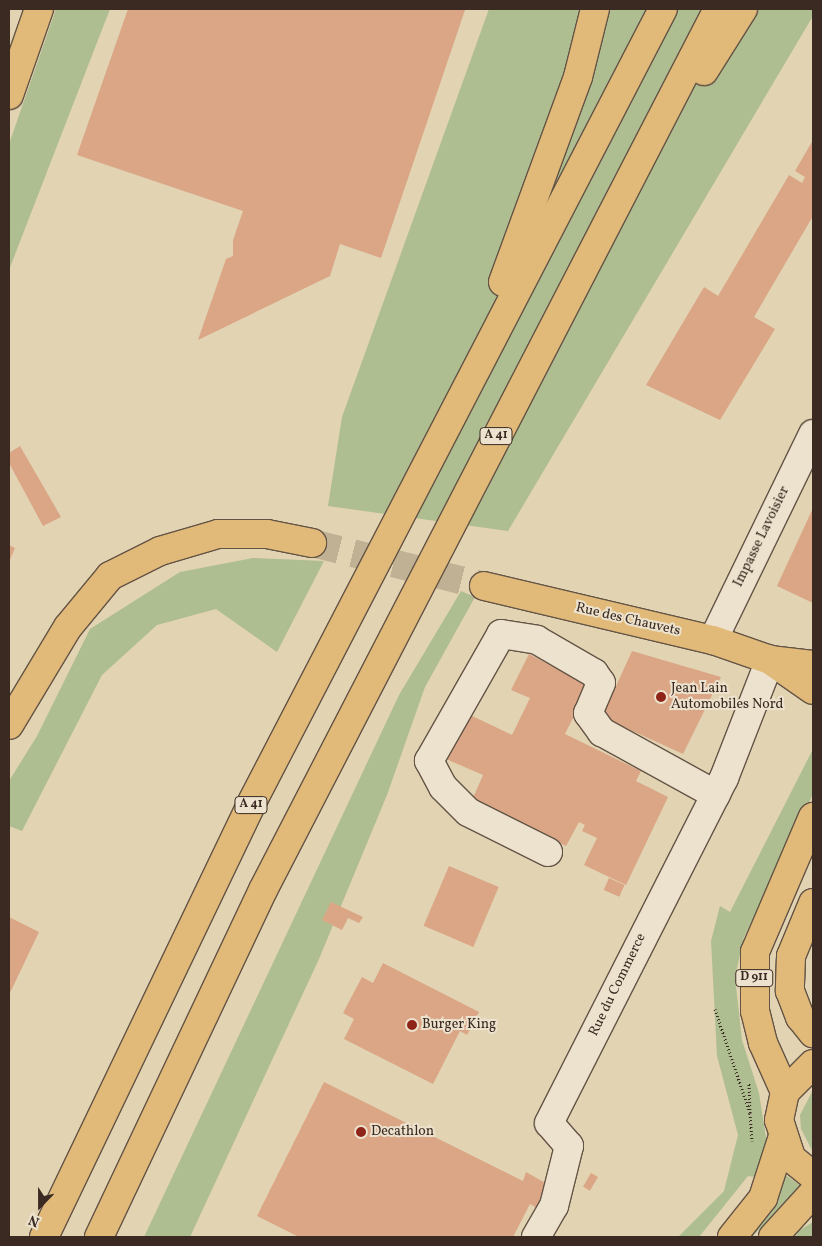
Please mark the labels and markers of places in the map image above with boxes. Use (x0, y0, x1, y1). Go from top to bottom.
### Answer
place label: Jean Lain Automobiles Nord (671, 681, 783, 714)
marker: Jean Lain Automobiles Nord (655, 691, 667, 703)
place label: Burger King (422, 1017, 496, 1033)
marker: Burger King (406, 1019, 418, 1031)
place label: Decathlon (371, 1124, 434, 1140)
marker: Decathlon (355, 1126, 367, 1138)

